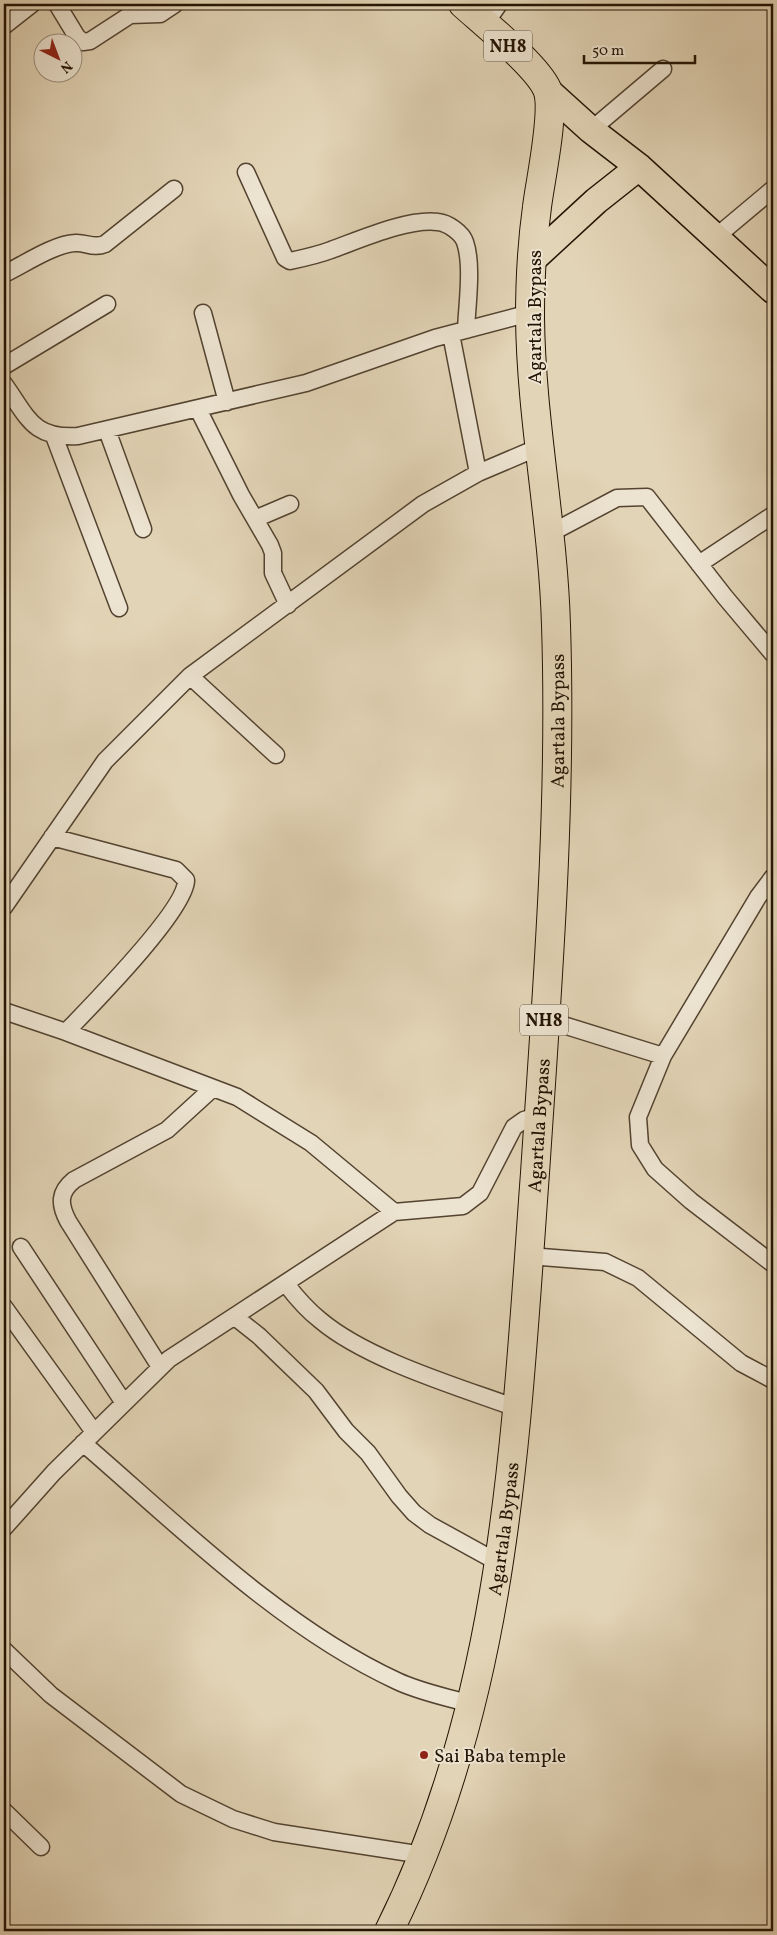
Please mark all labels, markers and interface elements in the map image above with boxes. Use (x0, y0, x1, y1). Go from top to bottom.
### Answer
road number: NH8 (484, 30, 532, 61)
north arrow (32, 32, 82, 82)
scale bar (584, 32, 696, 64)
text: 50 m (592, 41, 624, 62)
text: N (56, 56, 76, 77)
street label: Agartala Bypass (523, 250, 549, 384)
street label: Agartala Bypass (545, 653, 572, 789)
road number: NH8 (520, 1004, 568, 1036)
street label: Agartala Bypass (523, 1058, 558, 1194)
street label: Agartala Bypass (483, 1461, 527, 1598)
place label: Sai Baba temple (434, 1744, 566, 1770)
marker: Sai Baba temple (418, 1749, 430, 1761)

